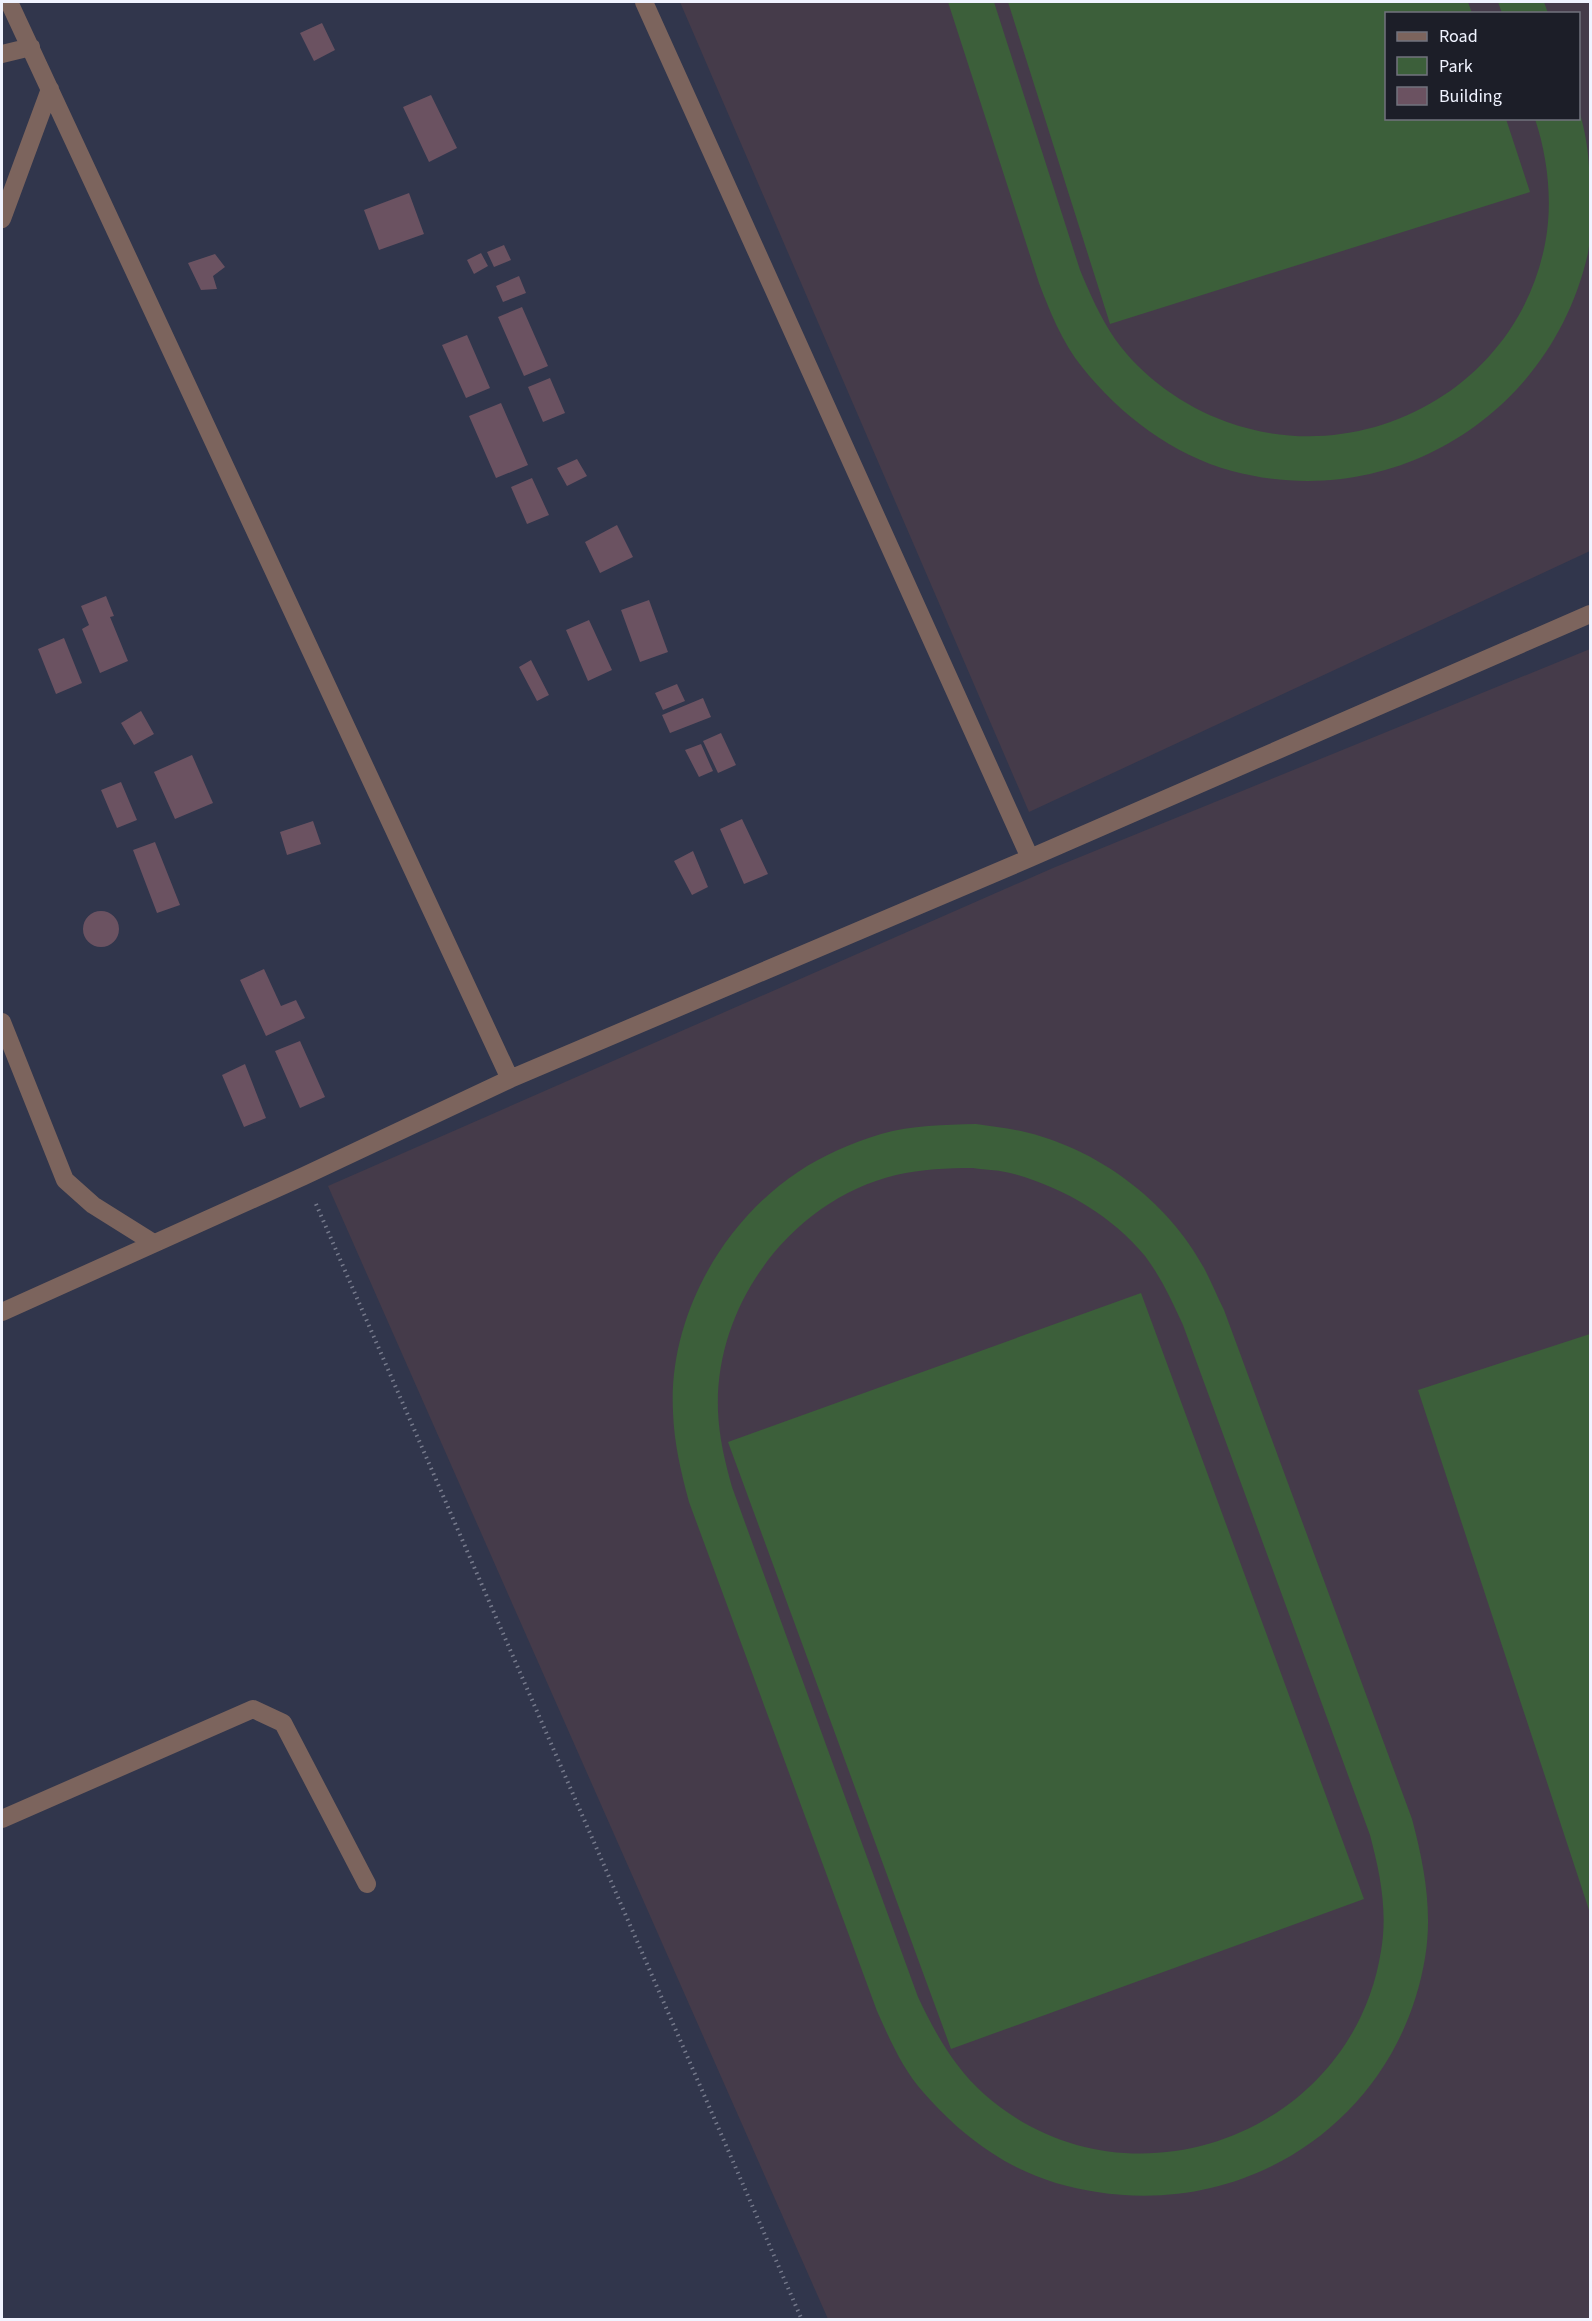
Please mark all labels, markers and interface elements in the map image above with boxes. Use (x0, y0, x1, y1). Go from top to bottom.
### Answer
legend (1385, 12, 1580, 120)
text: Road (1439, 24, 1478, 49)
text: Park (1439, 54, 1473, 79)
text: Building (1439, 84, 1502, 109)

